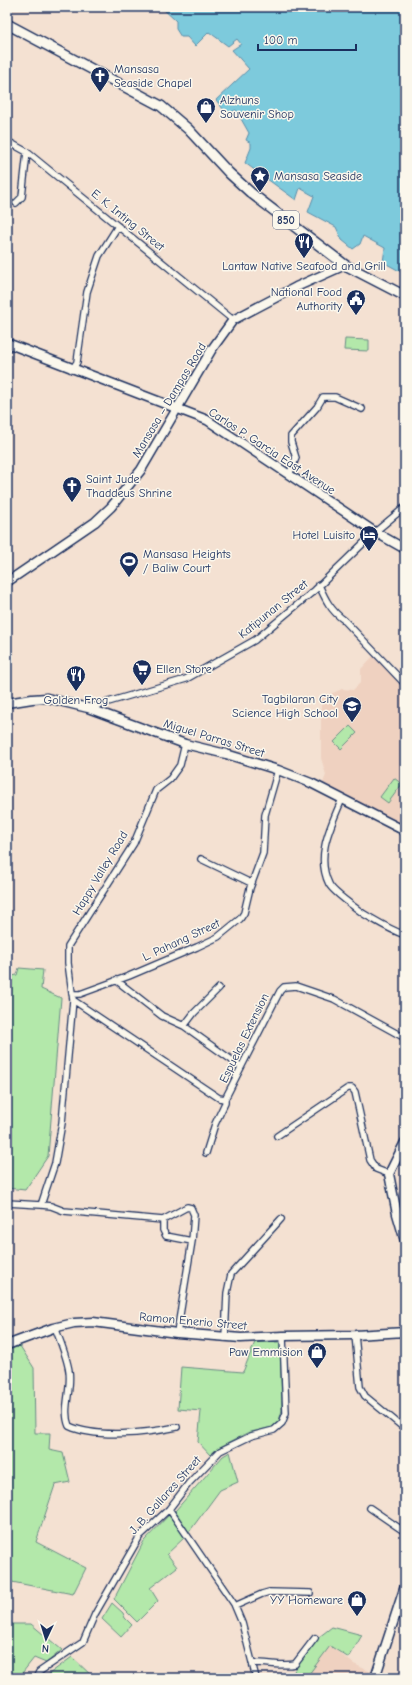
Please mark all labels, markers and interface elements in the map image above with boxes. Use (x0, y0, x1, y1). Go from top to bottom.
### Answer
scale bar (258, 26, 356, 52)
text: 100 m (264, 33, 297, 47)
place label: Mansasa Seaside Chapel (114, 62, 192, 90)
church icon: Mansasa Seaside Chapel (89, 65, 111, 93)
place label: Alzhuns Souvenir Shop (220, 93, 294, 121)
shop icon: Alzhuns Souvenir Shop (195, 96, 217, 124)
place icon: Mansasa Seaside (249, 165, 271, 193)
place label: Mansasa Seaside (274, 169, 362, 183)
street label: E. K. Inting Street (89, 186, 168, 254)
road number: 850 (273, 211, 299, 229)
restaurant icon: Lantaw Native Seafood and Grill (293, 231, 315, 259)
place label: Lantaw Native Seafood and Grill (222, 259, 386, 273)
place label: National Food Authority (271, 285, 343, 313)
public building icon: National Food Authority (345, 288, 367, 316)
street label: Mansasa – Dampas Road (129, 340, 209, 460)
street label: Carlos P. Garcia East Avenue (206, 405, 338, 497)
place label: Saint Jude Thaddeus Shrine (86, 472, 172, 500)
church icon: Saint Jude Thaddeus Shrine (61, 475, 83, 503)
hotel icon: Hotel Luisito (358, 524, 380, 552)
place label: Hotel Luisito (292, 528, 355, 542)
place label: Mansasa Heights / Baliw Court (143, 547, 231, 575)
sports icon: Mansasa Heights / Baliw Court (118, 550, 140, 578)
street label: Katipunan Street (236, 576, 311, 641)
supermarket icon: Ellen Store (131, 658, 153, 686)
place label: Ellen Store (156, 662, 212, 676)
restaurant icon: Golden Frog (65, 664, 87, 692)
place label: Tagbilaran City Science High School (232, 692, 339, 720)
place label: Golden Frog (44, 693, 108, 707)
school or university icon: Tagbilaran City Science High School (341, 695, 363, 723)
street label: Miguel Parras Street (162, 716, 267, 760)
street label: Happy Valley Road (69, 828, 131, 918)
street label: L. Pahang Street (140, 916, 223, 964)
street label: Espuelas Extension (216, 991, 272, 1085)
street label: Ramon Enerio Street (139, 1309, 248, 1333)
shop icon: Paw Emmision (306, 1341, 328, 1369)
place label: Paw Emmision (229, 1345, 303, 1359)
street label: J. B. Gallares Street (126, 1453, 204, 1537)
shop icon: YY Homeware (346, 1589, 368, 1617)
place label: YY Homeware (270, 1593, 343, 1607)
north arrow (26, 1619, 66, 1659)
text: N (41, 1642, 49, 1655)

